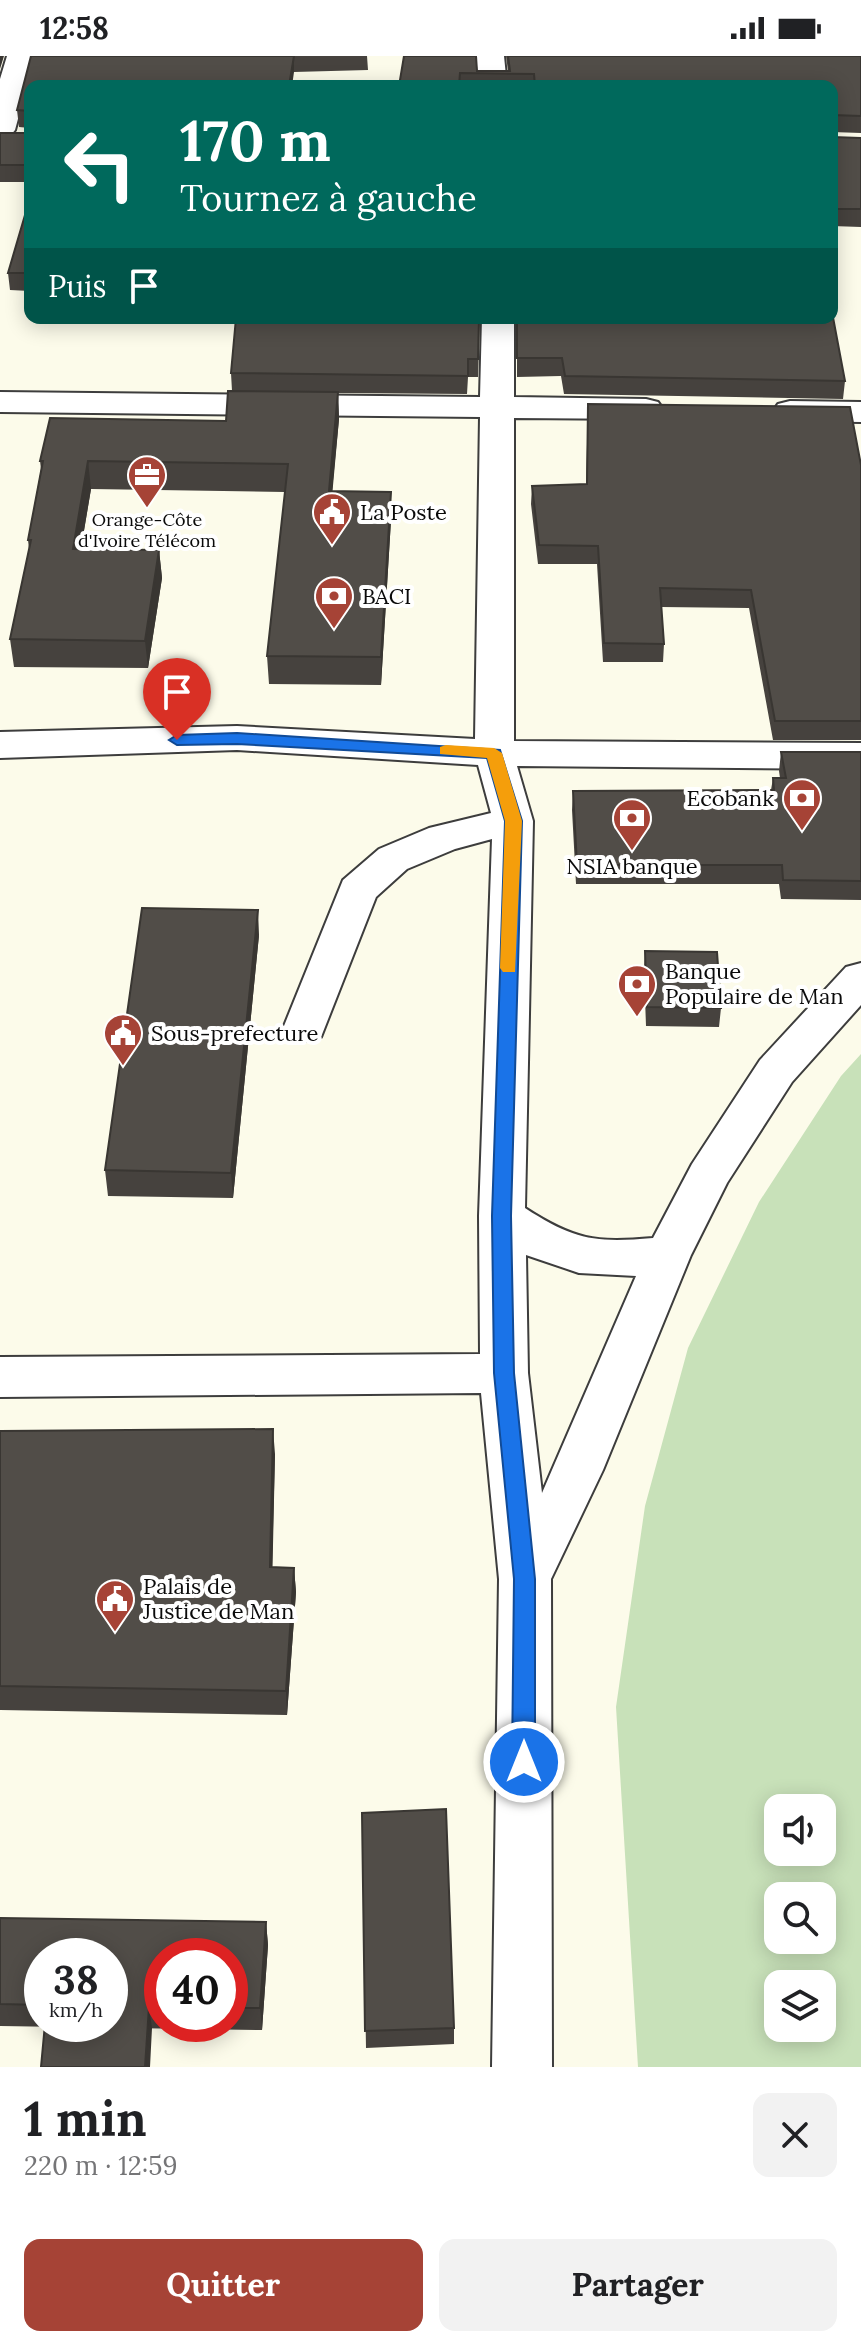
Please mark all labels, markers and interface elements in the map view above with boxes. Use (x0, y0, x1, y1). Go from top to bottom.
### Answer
text: 12:58 (40, 9, 109, 47)
text: 170 m (180, 105, 331, 176)
icon: left (48, 112, 152, 216)
text: Tournez à gauche (180, 175, 477, 221)
icon: arrive (122, 264, 166, 308)
text: Puis (48, 267, 106, 305)
office icon: Orange-Côte d'Ivoire Télécom (126, 454, 168, 509)
public building icon: La Poste (311, 491, 353, 546)
place label: La Poste (360, 498, 447, 526)
place label: Orange-Côte d'Ivoire Télécom (78, 508, 216, 552)
bank icon: BACI (313, 575, 355, 630)
place label: BACI (362, 582, 411, 610)
pin (143, 658, 211, 740)
icon: arrive (155, 670, 199, 714)
bank icon: Ecobank (781, 777, 823, 832)
place label: Ecobank (687, 784, 774, 812)
bank icon: NSIA banque (611, 797, 653, 852)
place label: NSIA banque (566, 852, 698, 880)
place label: Banque Populaire de Man (665, 957, 844, 1010)
bank icon: Banque Populaire de Man (616, 963, 658, 1018)
public building icon: Sous-prefecture (102, 1012, 144, 1067)
place label: Sous-prefecture (151, 1019, 319, 1047)
place label: Palais de Justice de Man (142, 1572, 294, 1625)
public building icon: Palais de Justice de Man (94, 1578, 136, 1633)
position arrow (482, 1720, 566, 1804)
map controls (764, 1794, 836, 2042)
button: sound (764, 1794, 836, 1866)
button: search (764, 1882, 836, 1954)
speed limit sign: 40 (144, 1938, 248, 2042)
text: 38 (53, 1954, 99, 2005)
button: layers (764, 1970, 836, 2042)
text: km/h (49, 1997, 103, 2022)
text: 1 min (24, 2088, 147, 2149)
button: close (753, 2093, 837, 2177)
text: 220 m · 12:59 (24, 2149, 177, 2182)
button: Quitter (24, 2239, 423, 2331)
button: Partager (439, 2239, 837, 2331)

